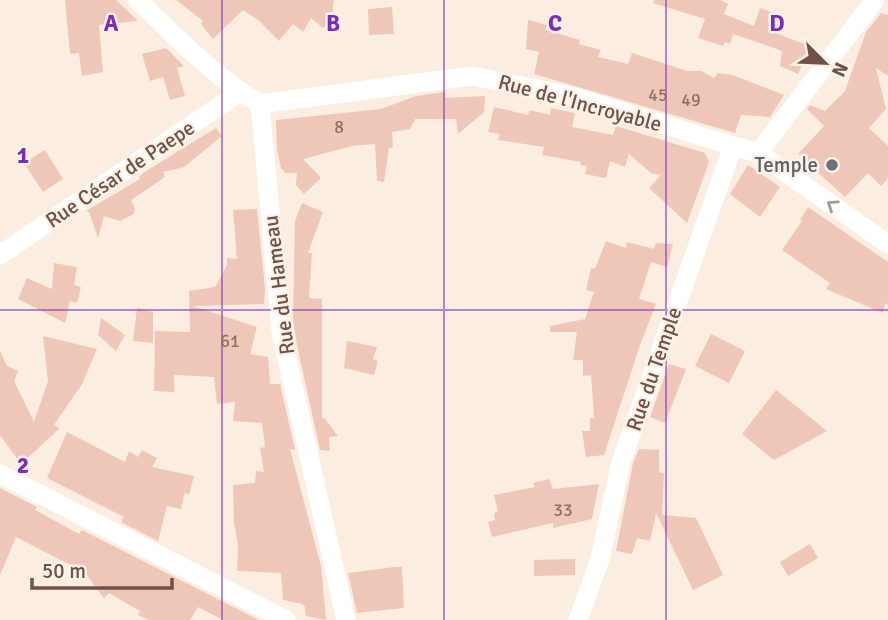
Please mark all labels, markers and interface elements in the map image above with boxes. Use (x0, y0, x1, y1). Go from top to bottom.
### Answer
text: A (104, 9, 119, 38)
text: B (326, 9, 340, 38)
text: C (548, 9, 562, 38)
text: D (769, 9, 785, 38)
north arrow (790, 28, 860, 98)
text: N (826, 59, 853, 80)
street label: Rue de l'Incroyable (495, 69, 665, 137)
house number: 45 (648, 84, 668, 106)
house number: 49 (681, 89, 701, 111)
street label: Rue César de Paepe (40, 114, 200, 234)
house number: 8 (334, 116, 344, 138)
text: 1 (17, 141, 29, 170)
place label: Temple (755, 152, 818, 178)
marker: Temple (824, 157, 840, 173)
one-way arrow (826, 200, 839, 213)
street label: Rue du Hameau (258, 214, 300, 356)
street label: Rue du Temple (621, 304, 687, 434)
house number: 61 (220, 330, 240, 352)
text: 2 (17, 451, 29, 480)
house number: 33 (553, 499, 573, 521)
scale bar (32, 546, 172, 590)
text: 50 m (42, 558, 86, 584)

